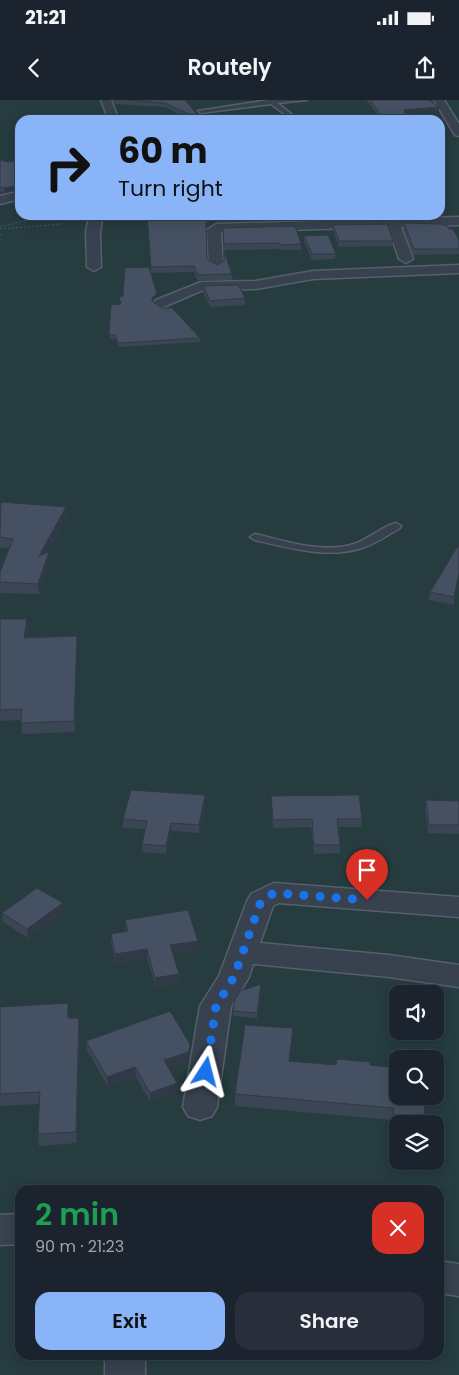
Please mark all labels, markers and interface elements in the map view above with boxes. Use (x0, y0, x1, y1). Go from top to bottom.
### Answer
text: 21:21 (25, 4, 66, 31)
text: Routely (187, 52, 272, 83)
icon: back (20, 54, 48, 82)
icon: share (411, 54, 439, 82)
text: 60 m (118, 126, 208, 175)
icon: right (35, 135, 100, 200)
text: Turn right (118, 173, 223, 204)
pin (346, 849, 388, 900)
icon: arrive (353, 856, 381, 884)
map controls (389, 985, 444, 1170)
button: sound (389, 985, 444, 1040)
position arrow (179, 1045, 231, 1097)
button: search (389, 1050, 444, 1105)
button: layers (389, 1115, 444, 1170)
text: 2 min (35, 1193, 119, 1236)
button: close (372, 1202, 424, 1254)
text: 90 m · 21:23 (35, 1235, 124, 1258)
button: Exit (35, 1292, 225, 1350)
button: Share (235, 1292, 424, 1350)

